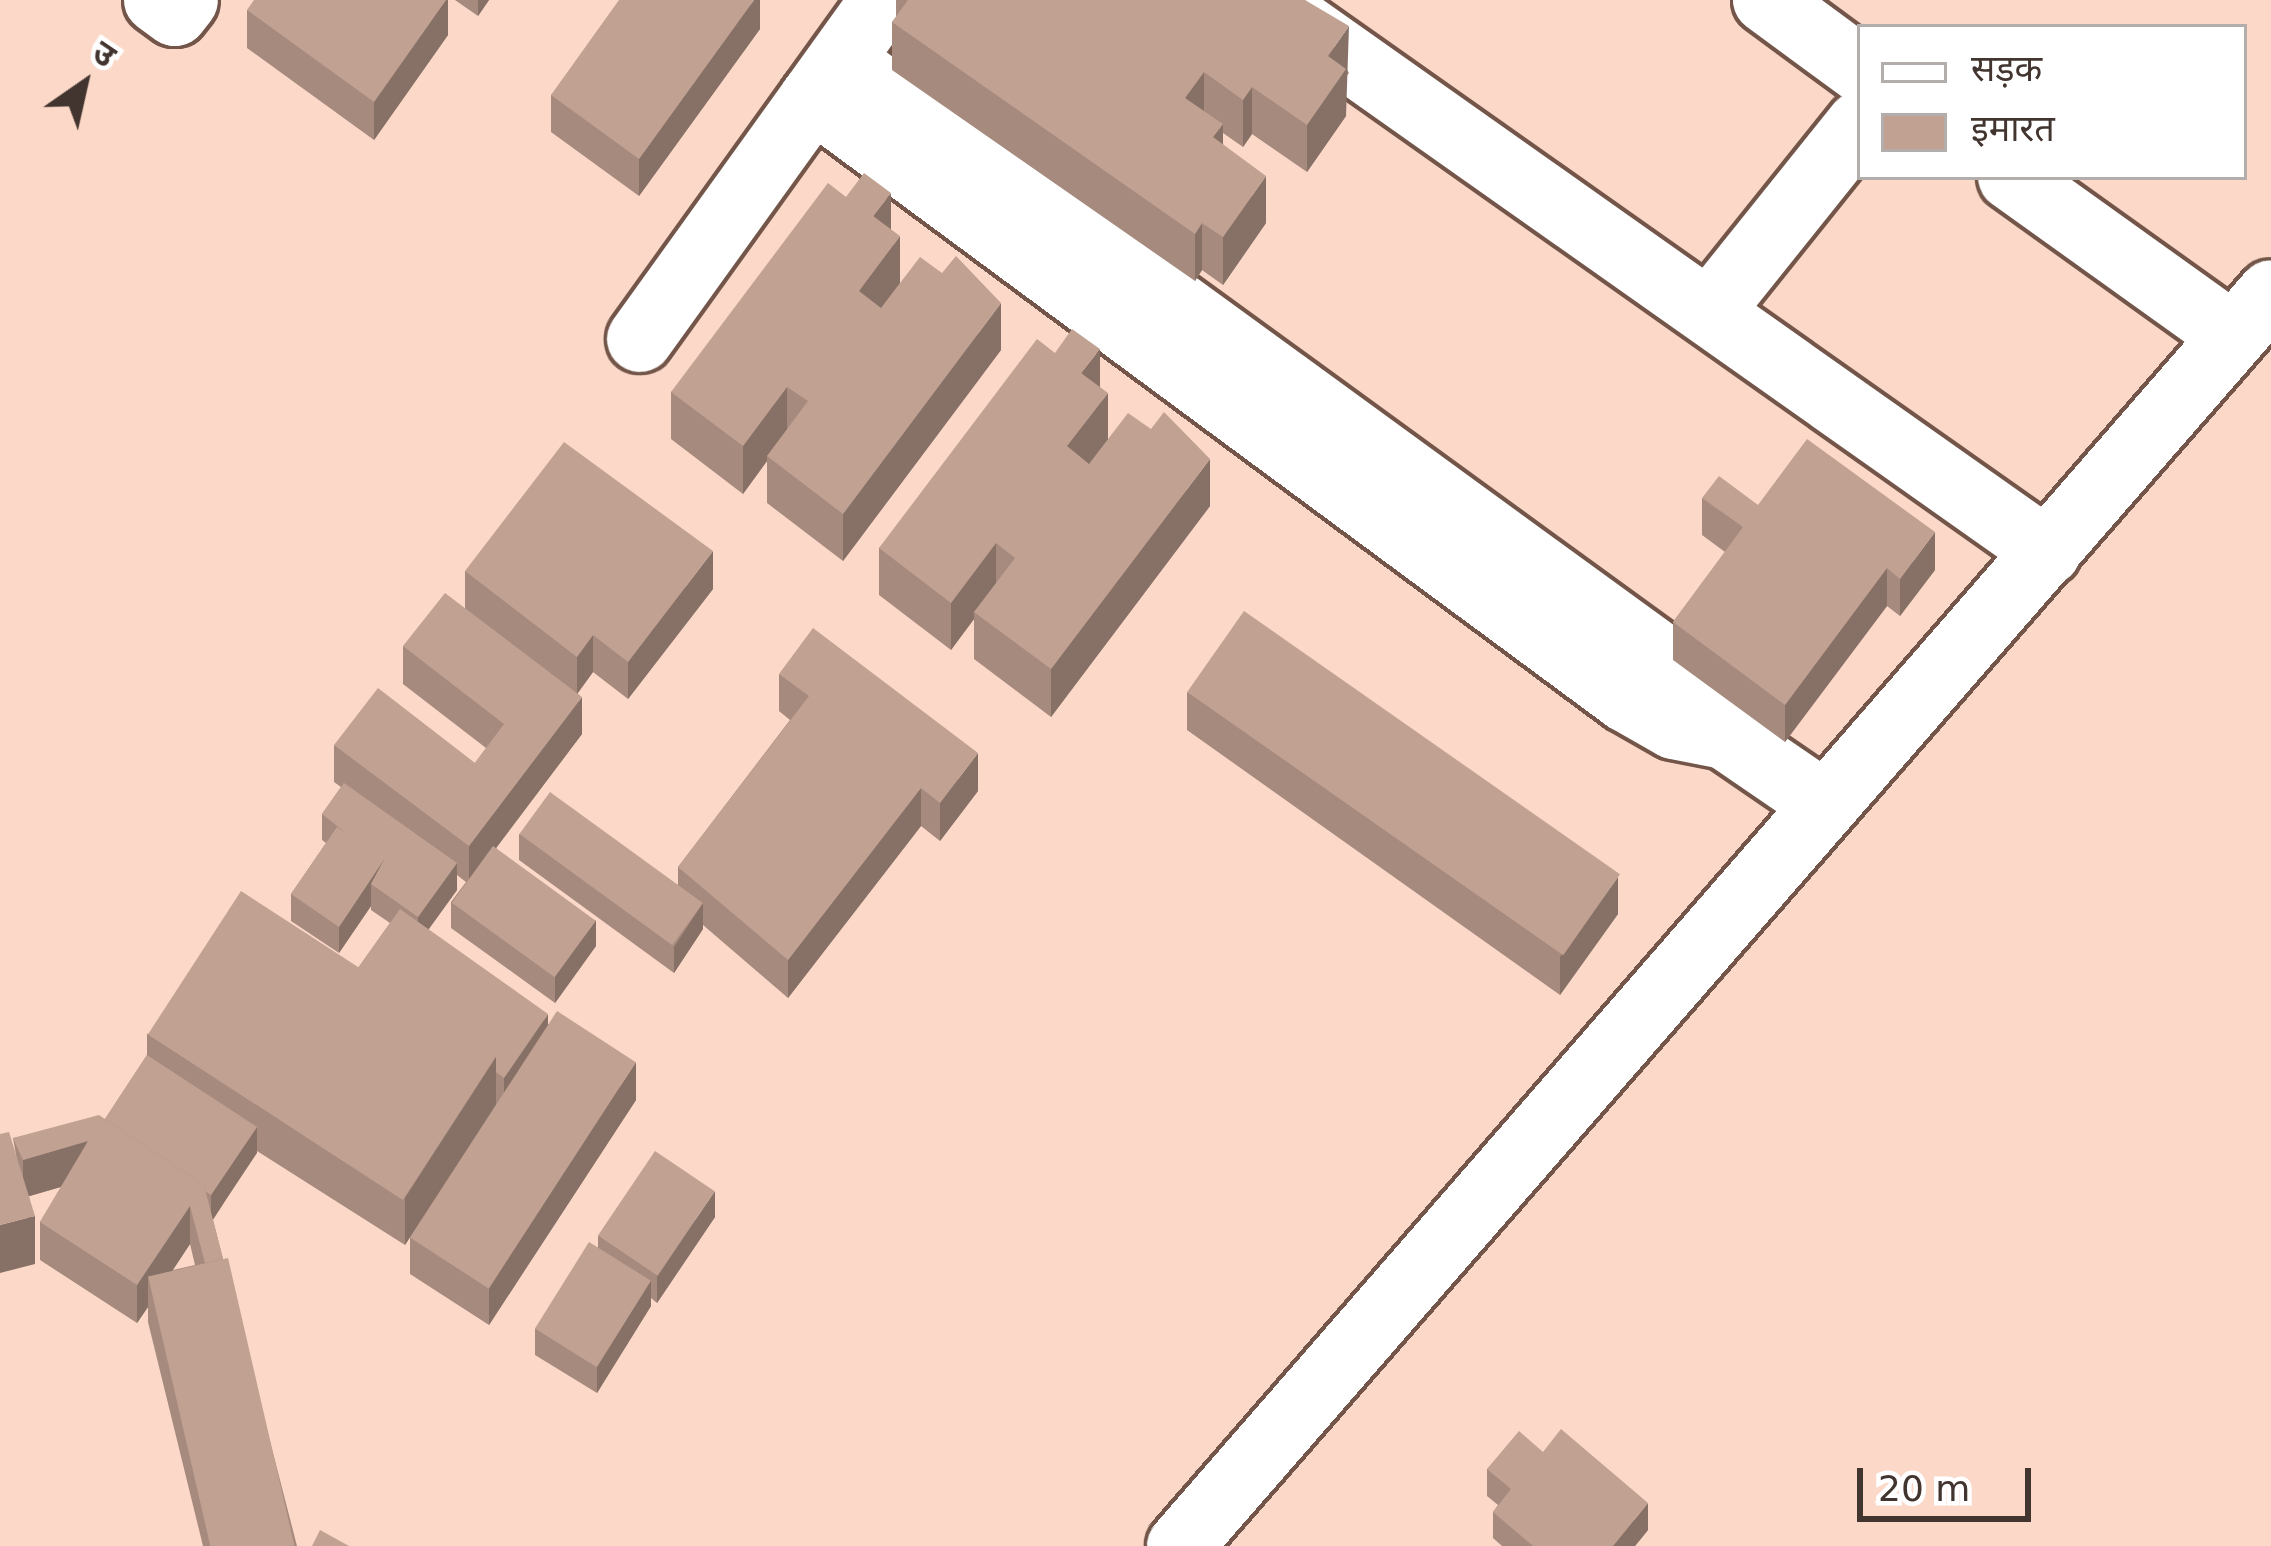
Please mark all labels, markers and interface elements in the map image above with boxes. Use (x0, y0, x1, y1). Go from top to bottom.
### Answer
north arrow (24, 24, 144, 144)
legend (1857, 24, 2247, 180)
text: उ (86, 32, 123, 75)
text: सड़क (1971, 48, 2042, 89)
text: इमारत (1971, 108, 2055, 149)
scale bar (1863, 1444, 2037, 1518)
text: 20 m (1878, 1468, 1970, 1509)

